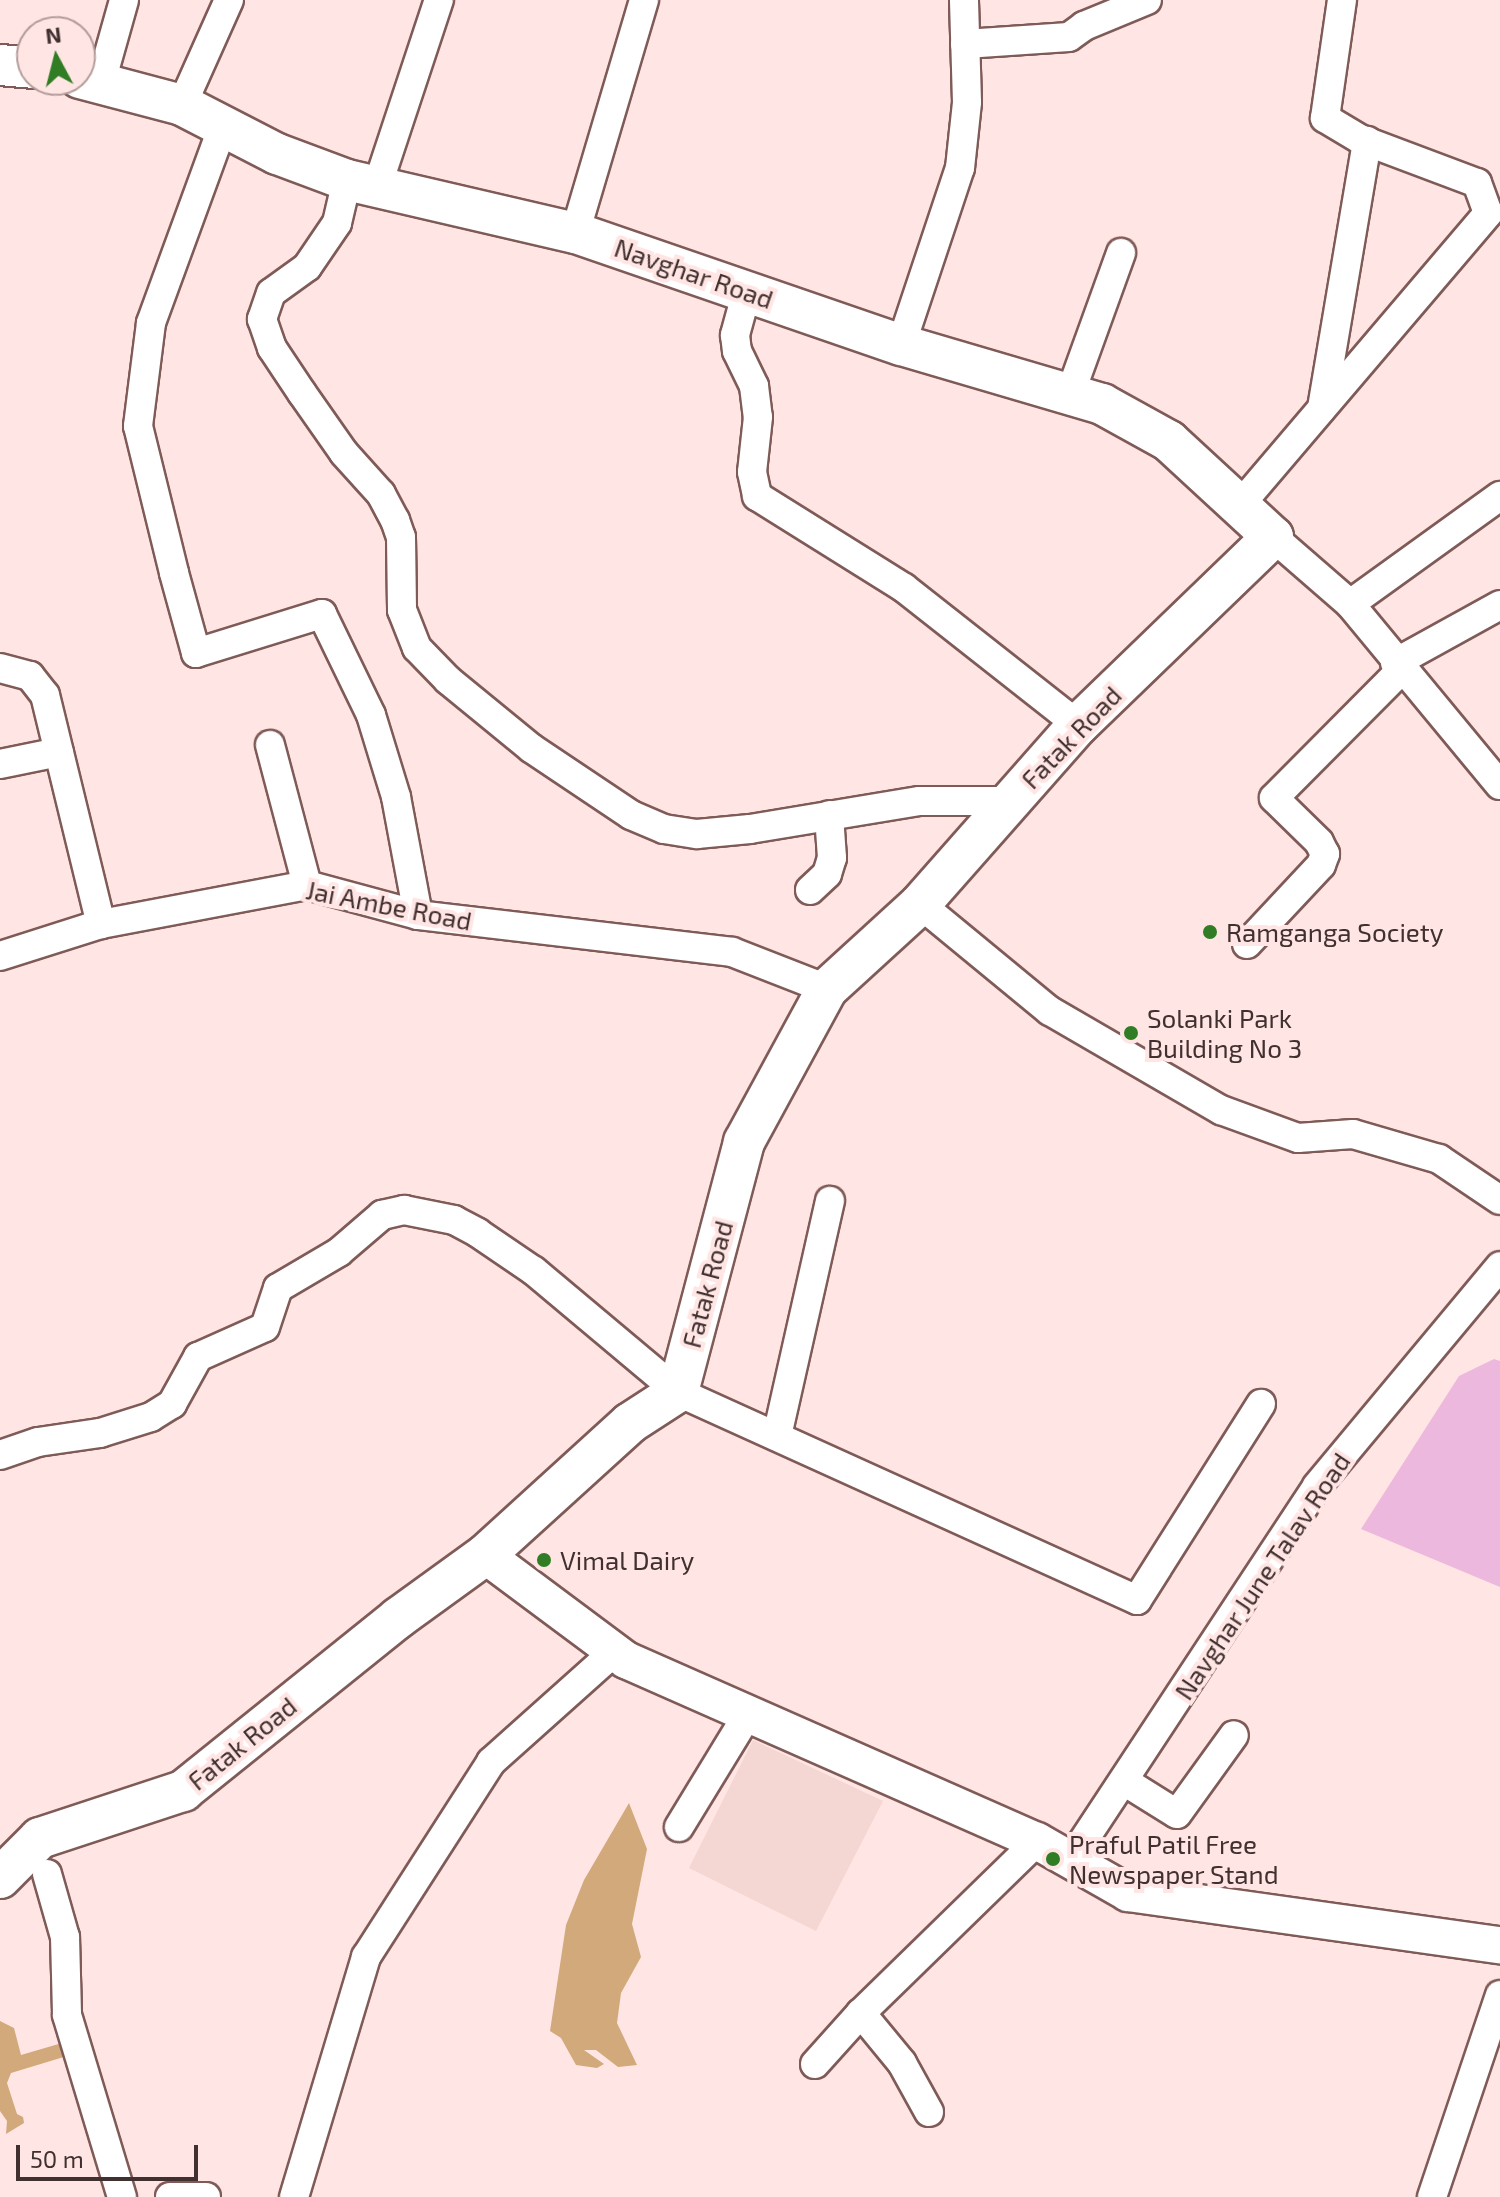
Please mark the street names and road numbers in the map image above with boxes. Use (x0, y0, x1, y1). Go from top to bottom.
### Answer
street label: Navghar Road (610, 231, 778, 315)
street label: Fatak Road (1014, 679, 1128, 795)
street label: Jai Ambe Road (303, 874, 475, 936)
street label: Fatak Road (675, 1217, 739, 1351)
street label: Navghar June Talav Road (1167, 1446, 1357, 1706)
street label: Fatak Road (181, 1690, 303, 1796)

